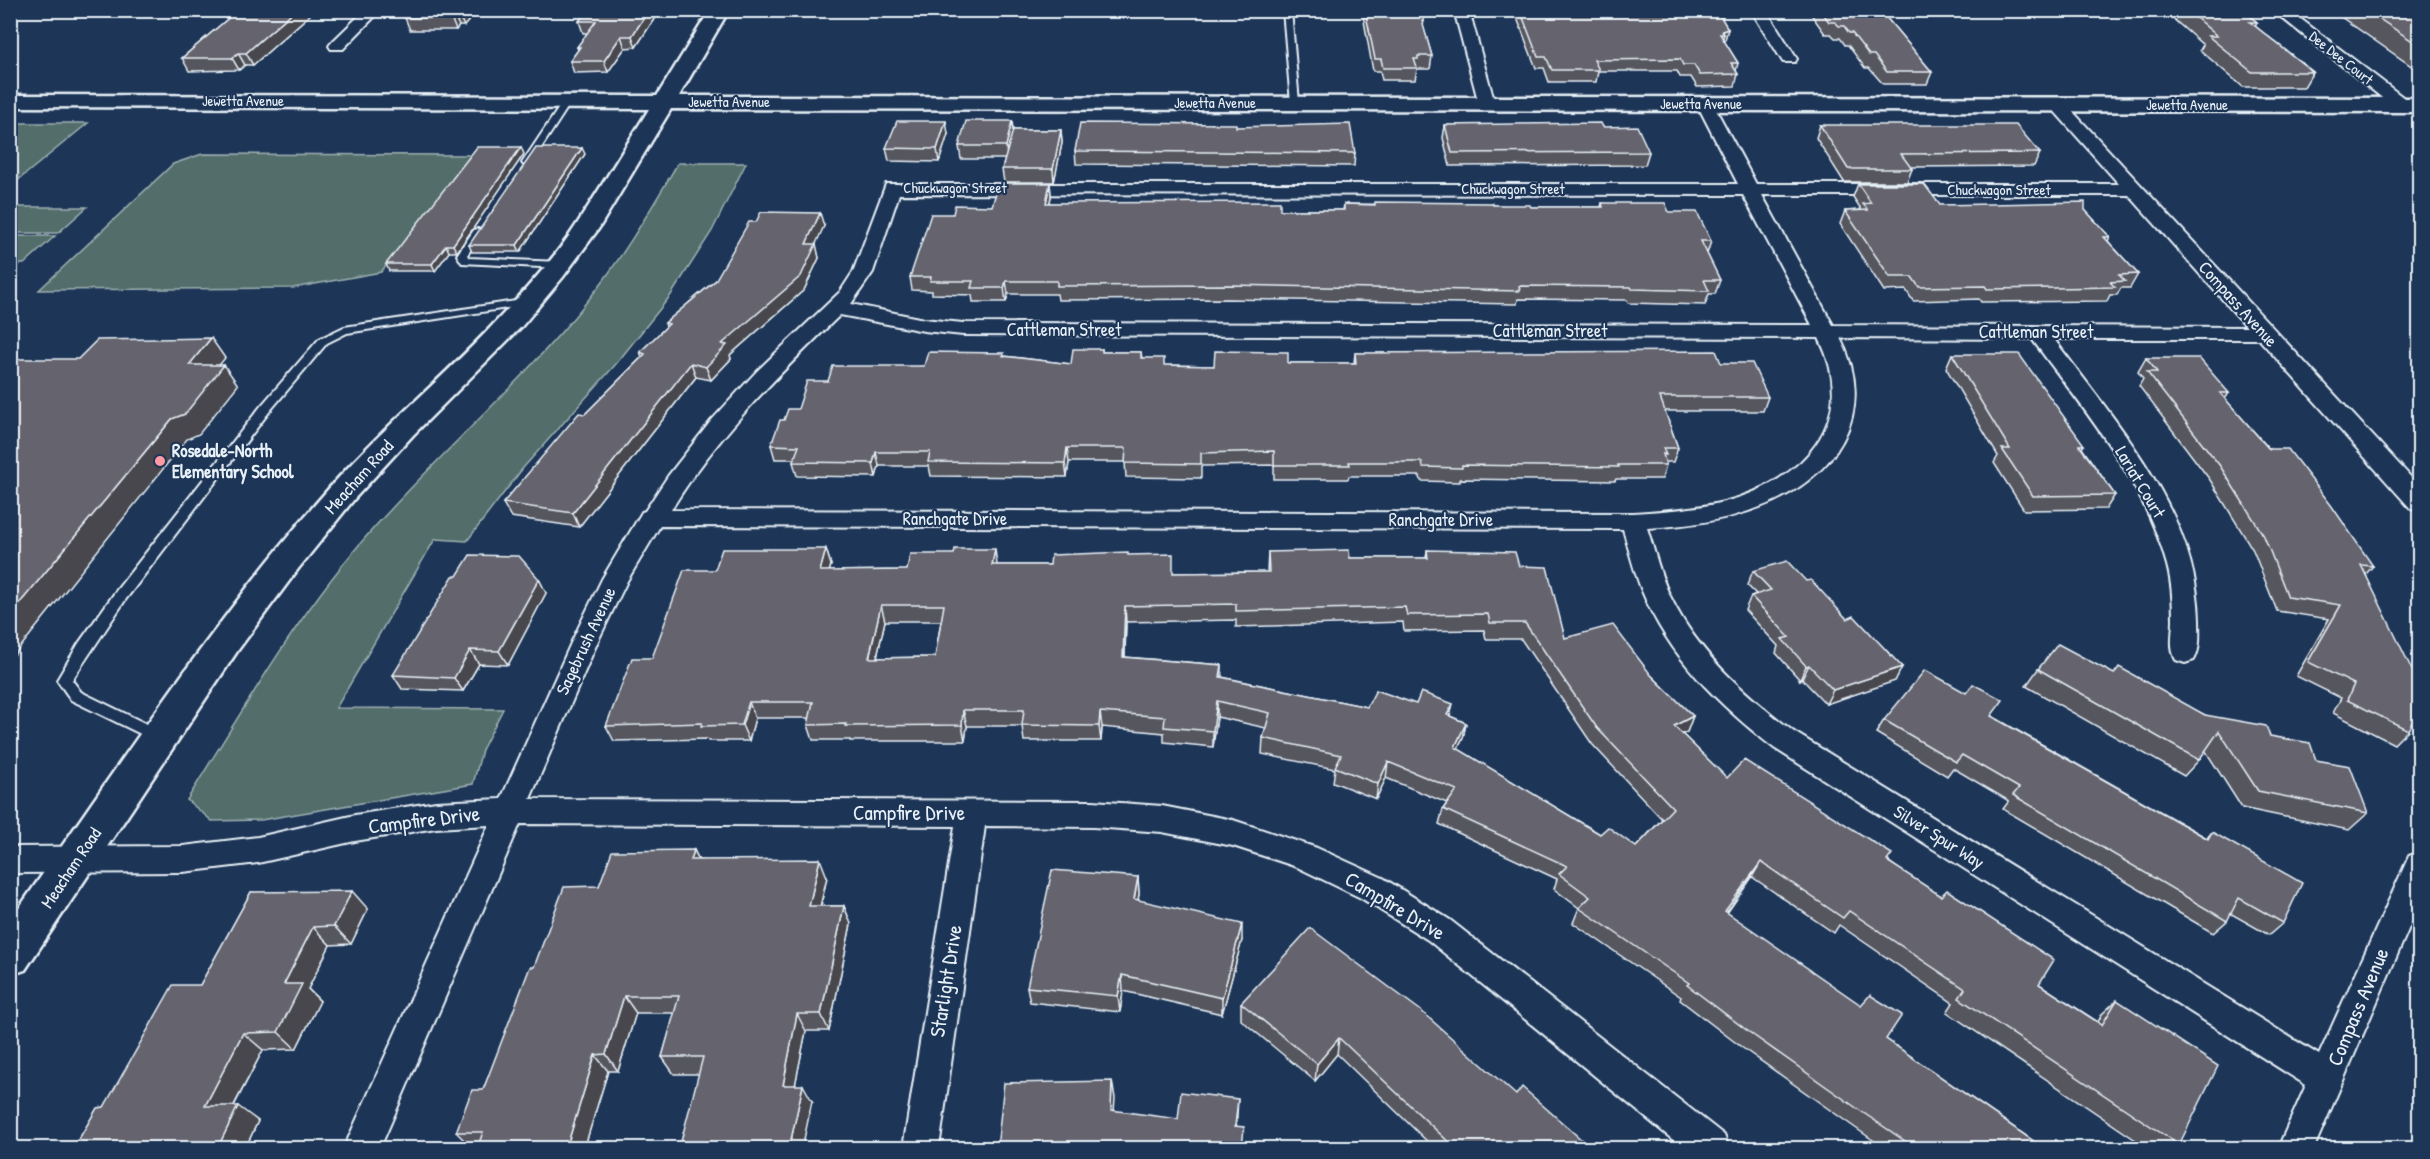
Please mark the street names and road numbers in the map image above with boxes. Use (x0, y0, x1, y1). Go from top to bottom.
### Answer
street label: Dee Dee Court (2305, 26, 2378, 90)
street label: Jewetta Avenue (202, 90, 284, 111)
street label: Jewetta Avenue (688, 91, 770, 112)
street label: Jewetta Avenue (1174, 92, 1256, 113)
street label: Jewetta Avenue (1660, 93, 1742, 114)
street label: Jewetta Avenue (2146, 94, 2228, 115)
street label: Chuckwagon Street (903, 177, 1007, 198)
street label: Chuckwagon Street (1461, 178, 1565, 199)
street label: Chuckwagon Street (1947, 179, 2051, 200)
street label: Compass Avenue (2193, 255, 2284, 352)
street label: Cattleman Street (1007, 317, 1122, 342)
street label: Cattleman Street (1493, 318, 1608, 343)
street label: Cattleman Street (1979, 319, 2094, 344)
street label: Meacham Road (318, 434, 399, 519)
street label: Lariat Court (2109, 441, 2172, 523)
street label: Ranchgate Drive (903, 506, 1007, 531)
street label: Ranchgate Drive (1389, 507, 1493, 532)
street label: Sagebrush Avenue (550, 583, 621, 699)
street label: Campfire Drive (366, 798, 481, 841)
street label: Campfire Drive (853, 798, 965, 827)
street label: Silver Spur Way (1889, 799, 1990, 875)
street label: Meacham Road (34, 822, 107, 913)
street label: Campfire Drive (1340, 864, 1451, 947)
street label: Starlight Drive (922, 923, 969, 1039)
street label: Compass Avenue (2320, 943, 2395, 1070)

